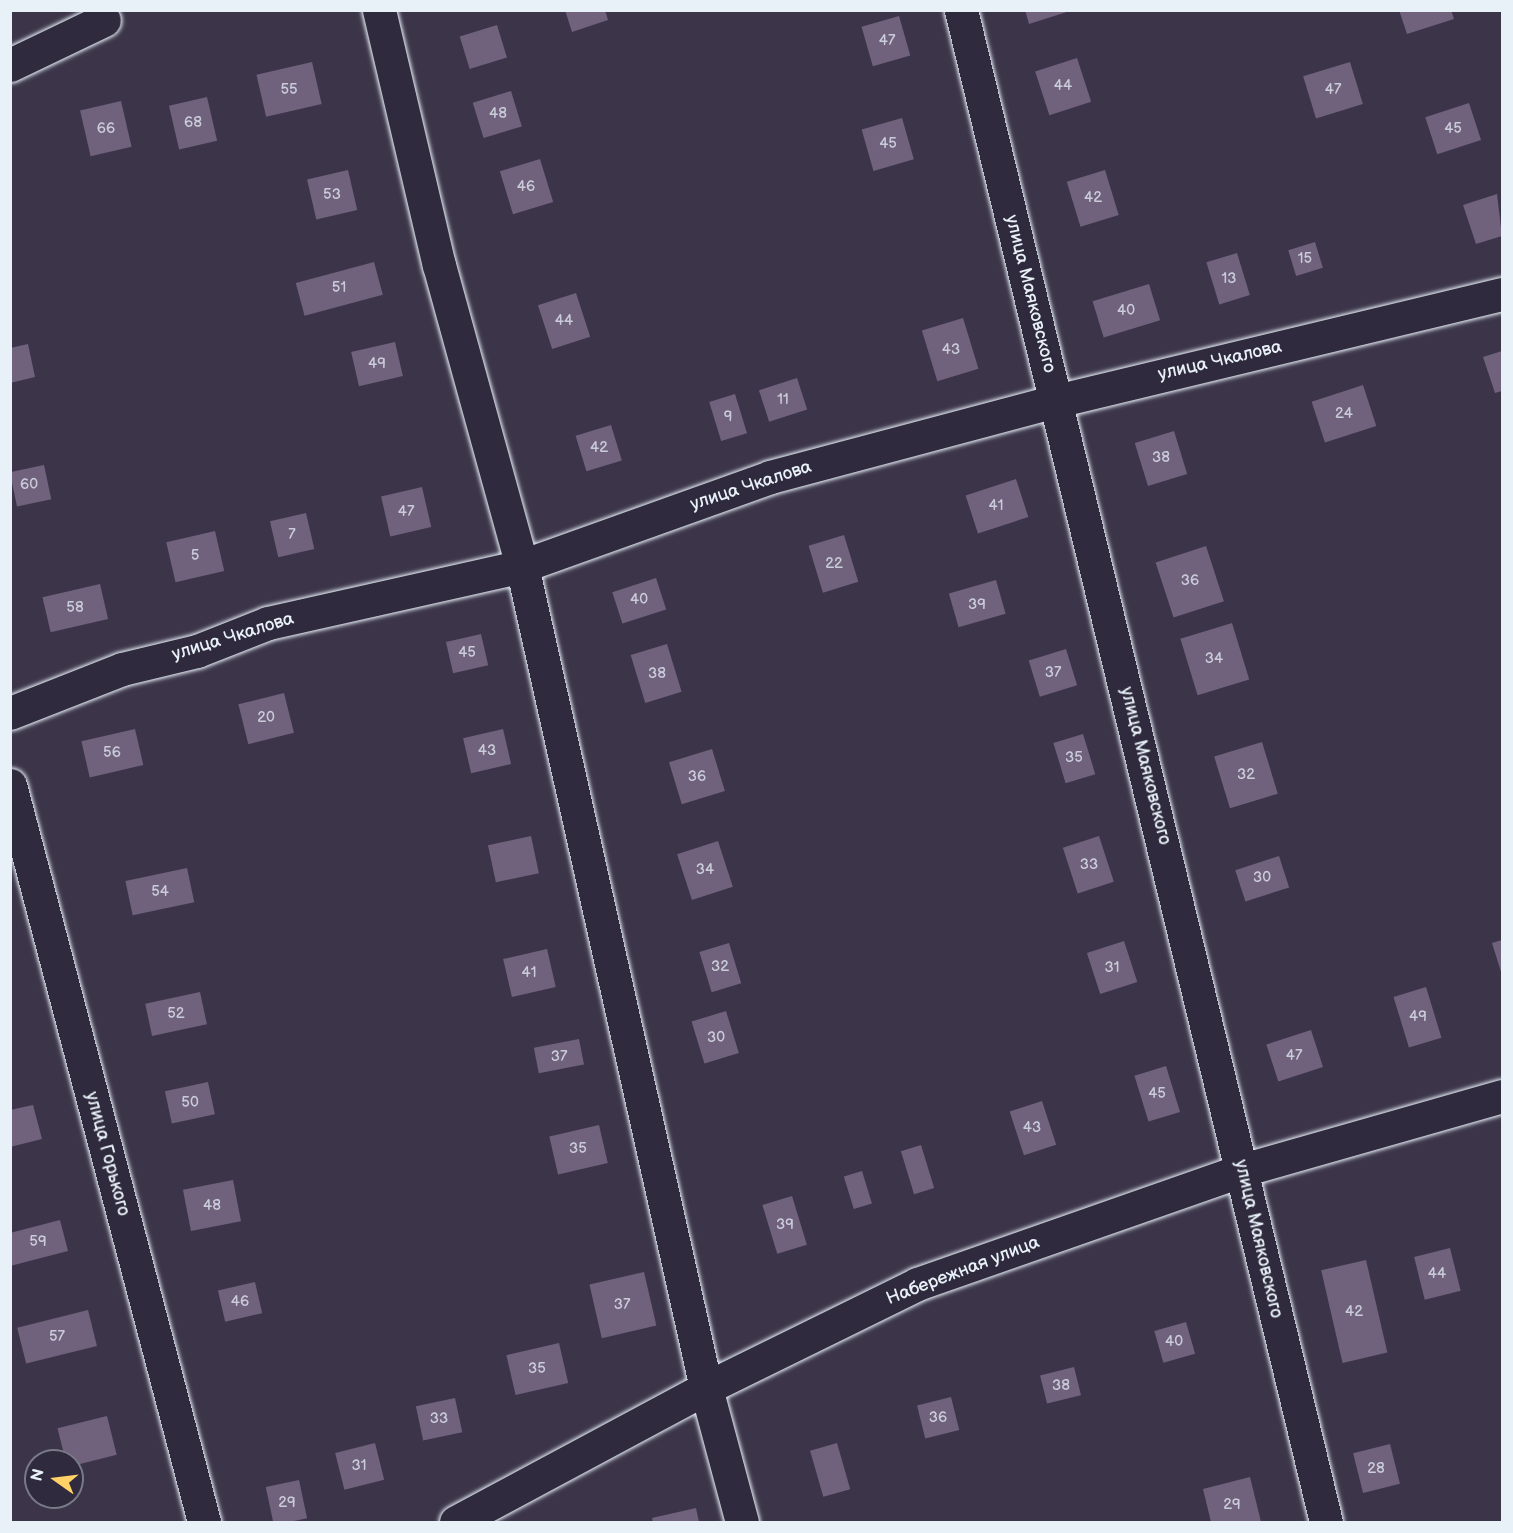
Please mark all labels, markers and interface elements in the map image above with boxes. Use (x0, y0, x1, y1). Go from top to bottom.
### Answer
house number: 47 (879, 32, 895, 50)
house number: 44 (1054, 77, 1072, 95)
house number: 55 (280, 81, 298, 99)
house number: 47 (1325, 81, 1341, 99)
house number: 48 (489, 105, 507, 123)
house number: 68 (184, 114, 202, 132)
house number: 66 (97, 120, 115, 138)
house number: 45 (1444, 120, 1462, 138)
house number: 45 (879, 135, 897, 153)
house number: 46 (517, 178, 535, 196)
house number: 53 (323, 186, 341, 204)
house number: 42 (1084, 189, 1102, 207)
street label: улица Маяковского (1000, 213, 1060, 375)
house number: 15 (1298, 250, 1312, 268)
house number: 13 (1221, 270, 1237, 288)
house number: 51 (332, 279, 346, 297)
house number: 40 (1117, 302, 1135, 320)
house number: 44 (555, 312, 573, 330)
street label: улица Чкалова (1156, 336, 1284, 386)
house number: 43 (942, 341, 960, 359)
house number: 49 (368, 355, 386, 373)
house number: 11 (777, 391, 789, 409)
house number: 24 (1335, 405, 1353, 423)
house number: 9 (724, 408, 732, 426)
house number: 42 (590, 439, 608, 457)
house number: 38 (1152, 449, 1170, 467)
street label: улица Чкалова (688, 456, 814, 516)
house number: 60 (20, 476, 38, 494)
house number: 41 (989, 497, 1003, 515)
house number: 47 (398, 503, 414, 521)
house number: 7 (288, 526, 296, 544)
house number: 5 (191, 547, 199, 565)
house number: 22 (825, 555, 843, 573)
house number: 36 (1181, 572, 1199, 590)
house number: 40 (630, 591, 648, 609)
house number: 39 (968, 596, 986, 614)
house number: 58 (66, 599, 84, 617)
street label: улица Чкалова (169, 608, 297, 666)
house number: 45 (458, 644, 476, 662)
house number: 34 (1205, 650, 1223, 668)
house number: 37 (1045, 664, 1061, 682)
house number: 38 (648, 665, 666, 683)
street label: улица Маяковского (1115, 685, 1175, 847)
house number: 20 (257, 709, 275, 727)
house number: 43 (478, 742, 496, 760)
house number: 56 (103, 744, 121, 762)
house number: 35 (1065, 749, 1083, 767)
house number: 32 (1237, 766, 1255, 784)
house number: 36 (688, 768, 706, 786)
house number: 33 (1080, 856, 1098, 874)
house number: 34 (696, 861, 714, 879)
house number: 30 (1253, 869, 1271, 887)
house number: 54 (151, 883, 169, 901)
house number: 32 (711, 958, 729, 976)
house number: 31 (1104, 959, 1120, 977)
house number: 41 (522, 964, 536, 982)
house number: 52 (167, 1005, 185, 1023)
house number: 49 (1409, 1008, 1427, 1026)
house number: 30 (707, 1029, 725, 1047)
house number: 47 (1286, 1047, 1302, 1065)
house number: 37 (551, 1048, 567, 1066)
house number: 45 (1148, 1085, 1166, 1103)
street label: улица Горького (80, 1090, 134, 1218)
house number: 50 (181, 1094, 199, 1112)
house number: 43 (1023, 1119, 1041, 1137)
house number: 35 (569, 1140, 587, 1158)
street label: улица Маяковского (1229, 1158, 1287, 1320)
house number: 48 (203, 1197, 221, 1215)
house number: 39 (776, 1216, 794, 1234)
street label: Набережная улица (883, 1232, 1043, 1310)
house number: 59 (29, 1233, 47, 1251)
house number: 44 (1428, 1265, 1446, 1283)
house number: 46 (231, 1293, 249, 1311)
house number: 37 (614, 1296, 630, 1314)
house number: 42 (1345, 1303, 1363, 1321)
house number: 57 (49, 1328, 65, 1346)
house number: 40 (1165, 1333, 1183, 1351)
house number: 35 (528, 1360, 546, 1378)
house number: 38 (1052, 1377, 1070, 1395)
house number: 36 (929, 1409, 947, 1427)
house number: 33 (430, 1410, 448, 1428)
north arrow (24, 1449, 84, 1509)
house number: 31 (351, 1457, 367, 1475)
house number: 28 (1367, 1460, 1385, 1478)
text: N (27, 1467, 49, 1483)
house number: 29 (278, 1494, 296, 1512)
house number: 29 (1223, 1496, 1241, 1514)

